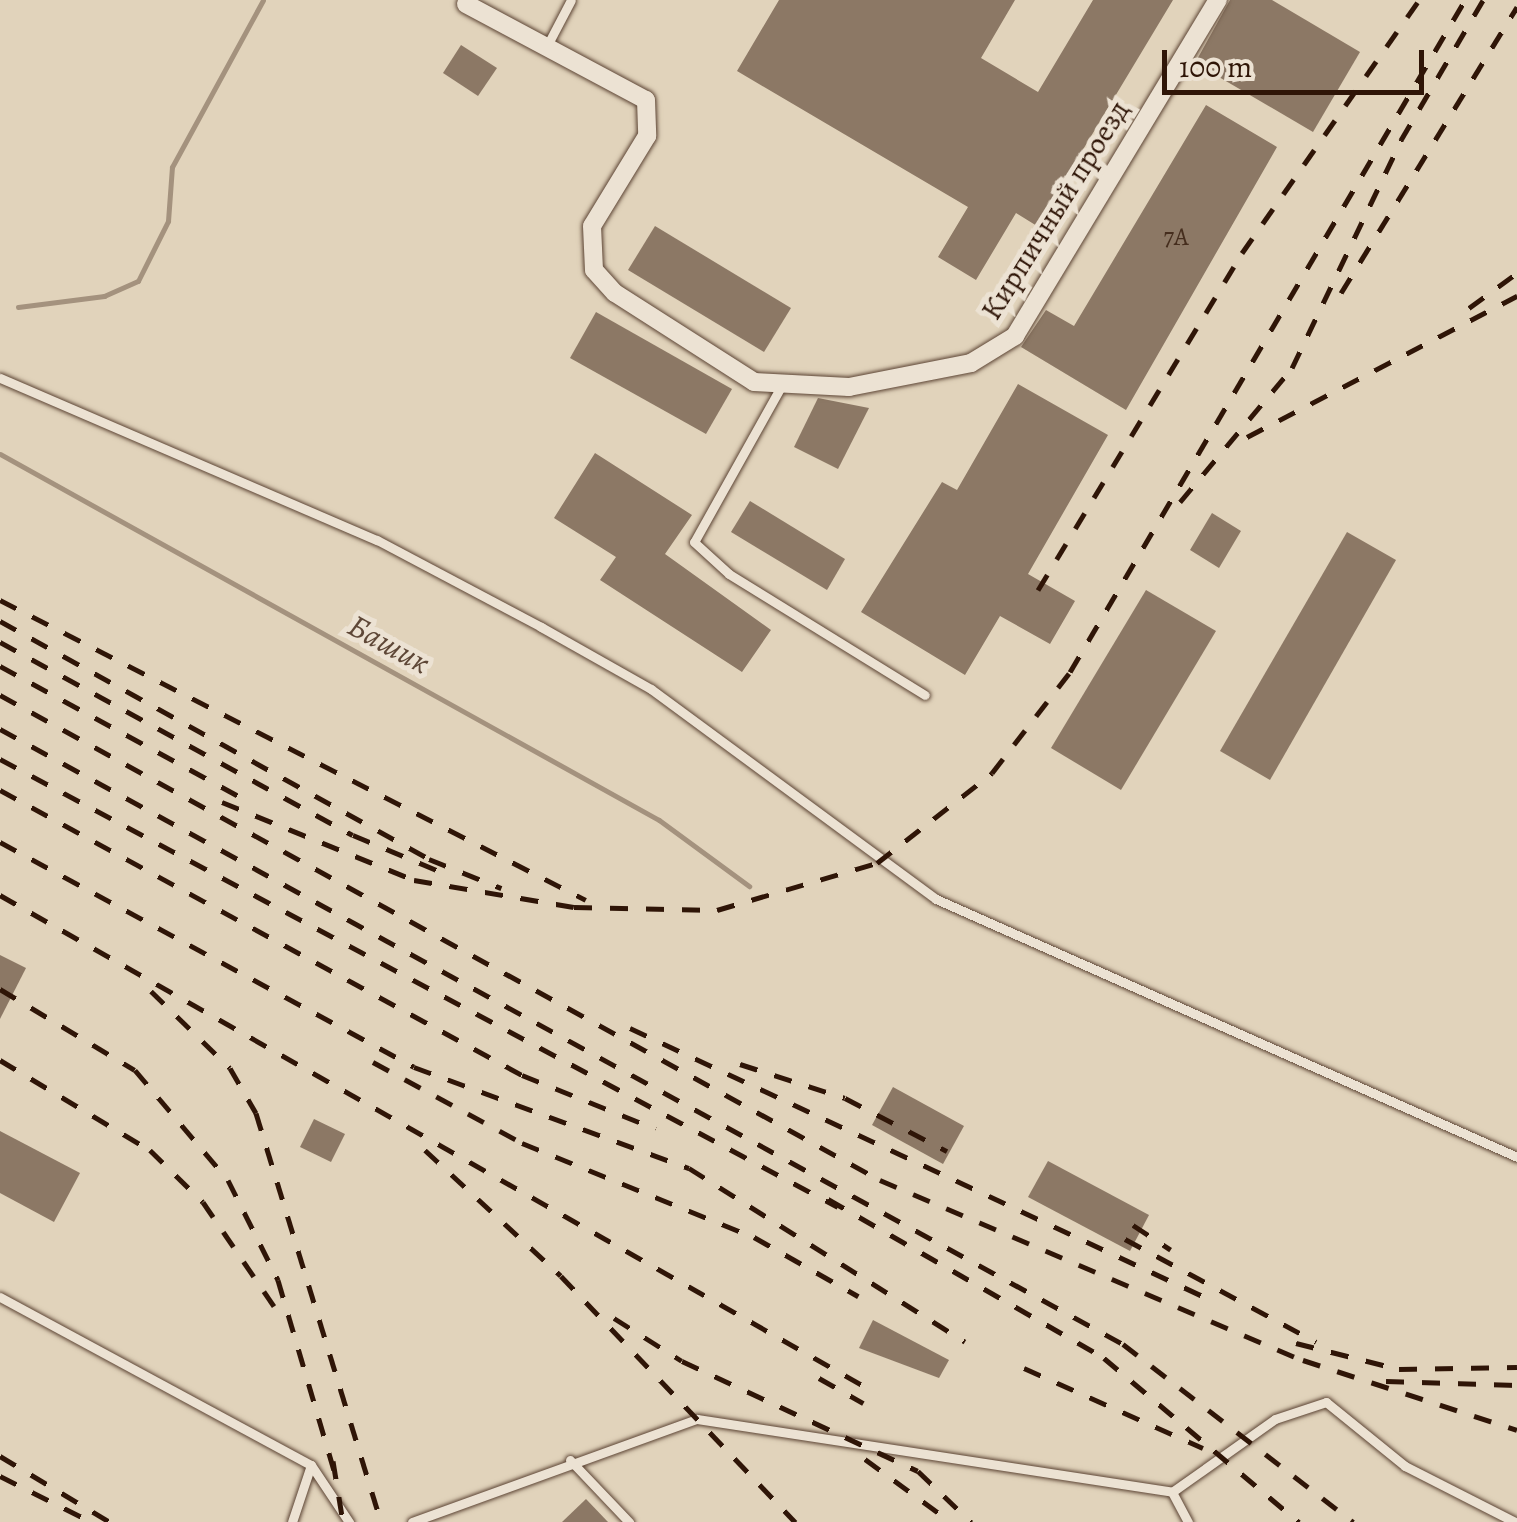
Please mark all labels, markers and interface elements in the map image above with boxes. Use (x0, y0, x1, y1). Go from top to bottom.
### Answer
scale bar (1167, 30, 1430, 92)
text: 100 m (1179, 47, 1252, 87)
street label: Кирпичный проезд (973, 94, 1137, 326)
house number: 7А (1163, 222, 1189, 252)
water label: Башик (341, 606, 437, 682)

